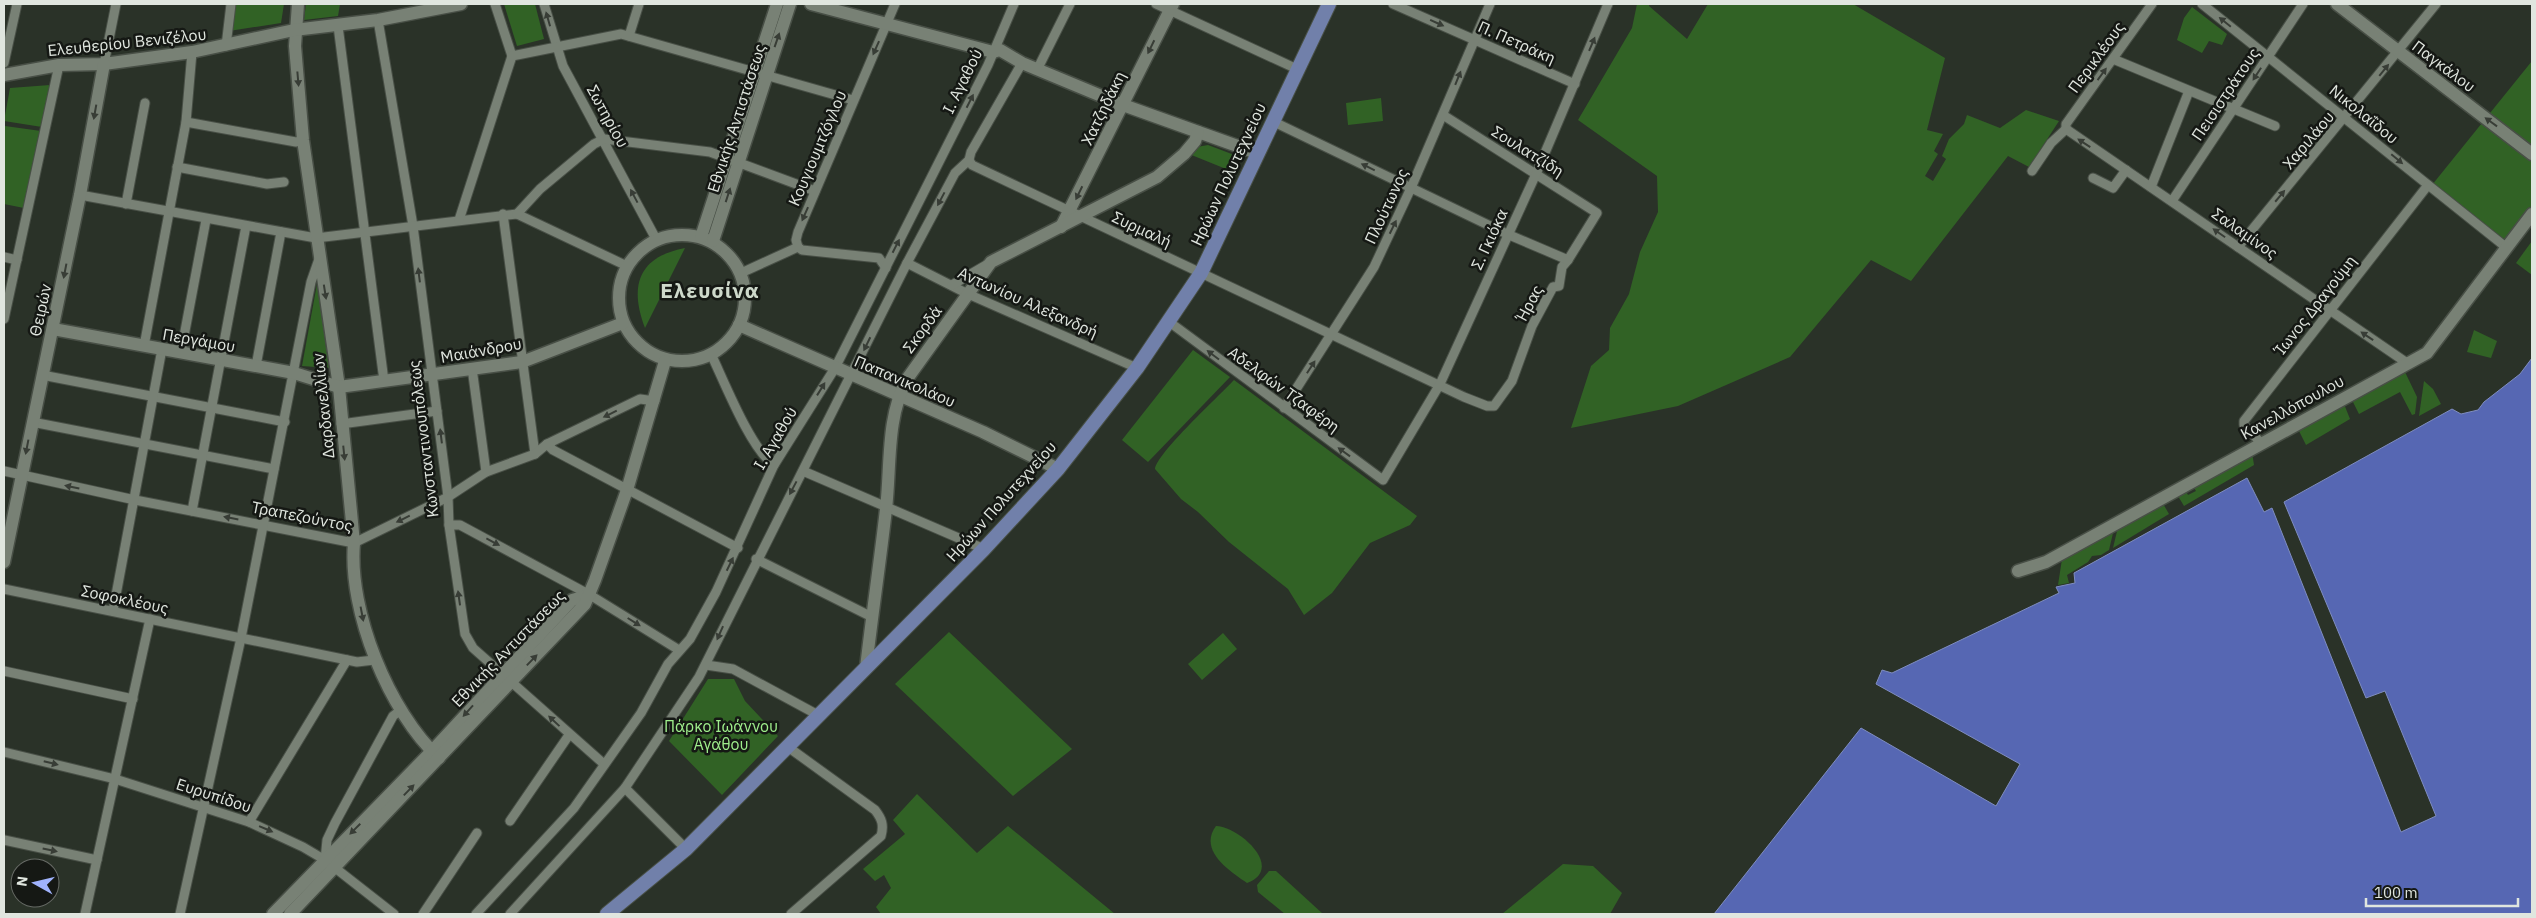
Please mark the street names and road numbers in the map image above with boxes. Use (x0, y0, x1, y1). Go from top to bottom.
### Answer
street label: Π. Πετράκη (1475, 16, 1559, 68)
street label: Περικλέους (2063, 17, 2129, 97)
street label: Ελευθερίου Βενιζέλου (47, 24, 207, 60)
street label: Παγκάλου (2408, 36, 2480, 96)
street label: Εθνικής Αντιστάσεως (703, 41, 770, 195)
street label: Πεισιστράτους (2187, 44, 2263, 144)
street label: Ι. Αγαθού (938, 45, 986, 117)
street label: Χατζηδάκη (1076, 68, 1130, 148)
street label: Νικολαΐδου (2325, 80, 2403, 148)
street label: Σωτηρίου (583, 81, 633, 151)
street label: Κουγιουμτζόγλου (784, 87, 850, 209)
street label: Ηρώων Πολυτεχνείου (1186, 99, 1270, 249)
street label: Χαριλάου (2278, 107, 2338, 173)
street label: Σουλατζίδη (1488, 121, 1568, 181)
street label: Πλούτωνος (1360, 165, 1412, 247)
street label: Σαλαμίνος (2208, 203, 2282, 263)
street label: Σ. Γκιόκα (1466, 205, 1512, 273)
street label: Συρμαλή (1109, 207, 1175, 251)
street label: Ίωνος Δραγούμη (2269, 251, 2360, 360)
street label: Αντωνίου Αλεξανδρή (955, 262, 1101, 342)
street label: Ήρας (1511, 281, 1547, 326)
street label: Θειρών (25, 282, 55, 338)
street label: Σκορδά (898, 301, 946, 357)
street label: Περγάμου (161, 324, 237, 356)
street label: Μαιάνδρου (439, 333, 523, 367)
street label: Αδελφών Τζαφέρη (1224, 342, 1344, 436)
street label: Παπανικολάου (851, 351, 959, 411)
street label: Δαρδανελλίων (308, 352, 338, 460)
street label: Κωνσταντινουπόλεως (403, 359, 443, 519)
street label: Κανελλόπουλου (2237, 370, 2347, 444)
street label: Ι. Αγαθού (749, 403, 801, 473)
street label: Ηρώων Πολυτεχνείου (942, 437, 1060, 565)
street label: Τραπεζούντος (250, 496, 354, 536)
street label: Σοφοκλέους (80, 580, 171, 618)
street label: Εθνικής Αντιστάσεως (447, 585, 569, 711)
street label: Ευρυπίδου (174, 773, 254, 817)

